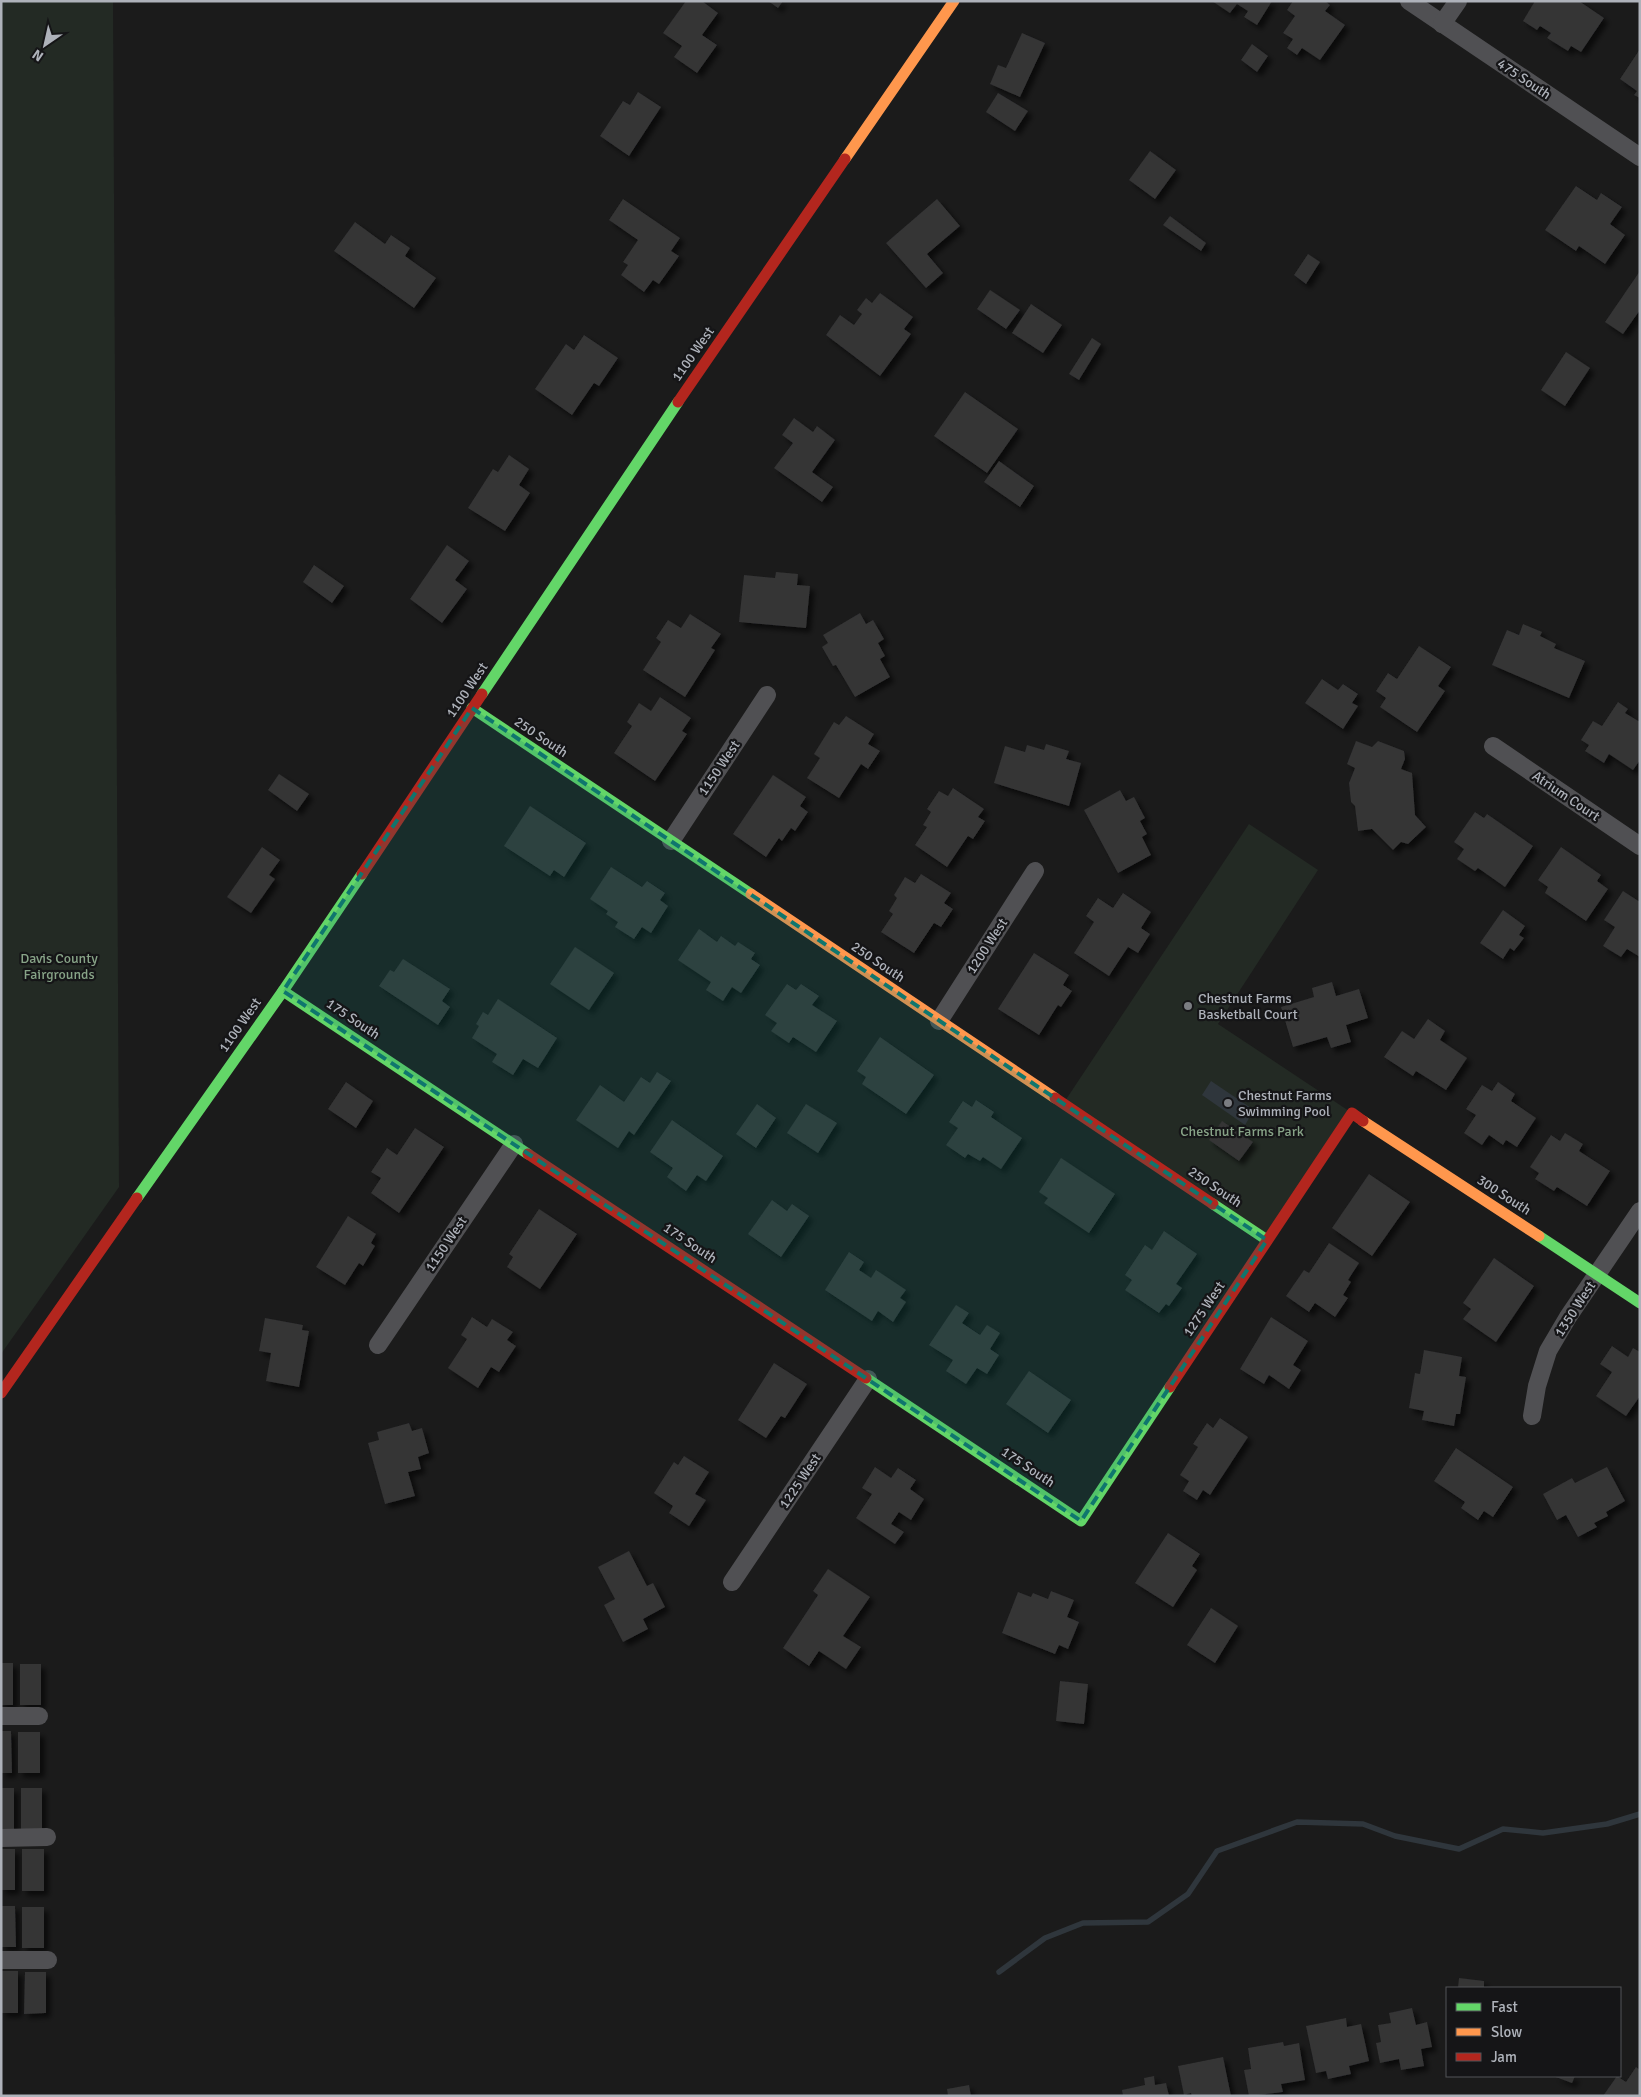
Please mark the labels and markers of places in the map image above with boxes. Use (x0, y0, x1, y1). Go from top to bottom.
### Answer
place label: Chestnut Farms Basketball Court (1198, 990, 1298, 1023)
marker: Chestnut Farms Basketball Court (1182, 1000, 1194, 1012)
place label: Chestnut Farms Swimming Pool (1238, 1087, 1332, 1120)
marker: Chestnut Farms Swimming Pool (1222, 1097, 1234, 1109)

